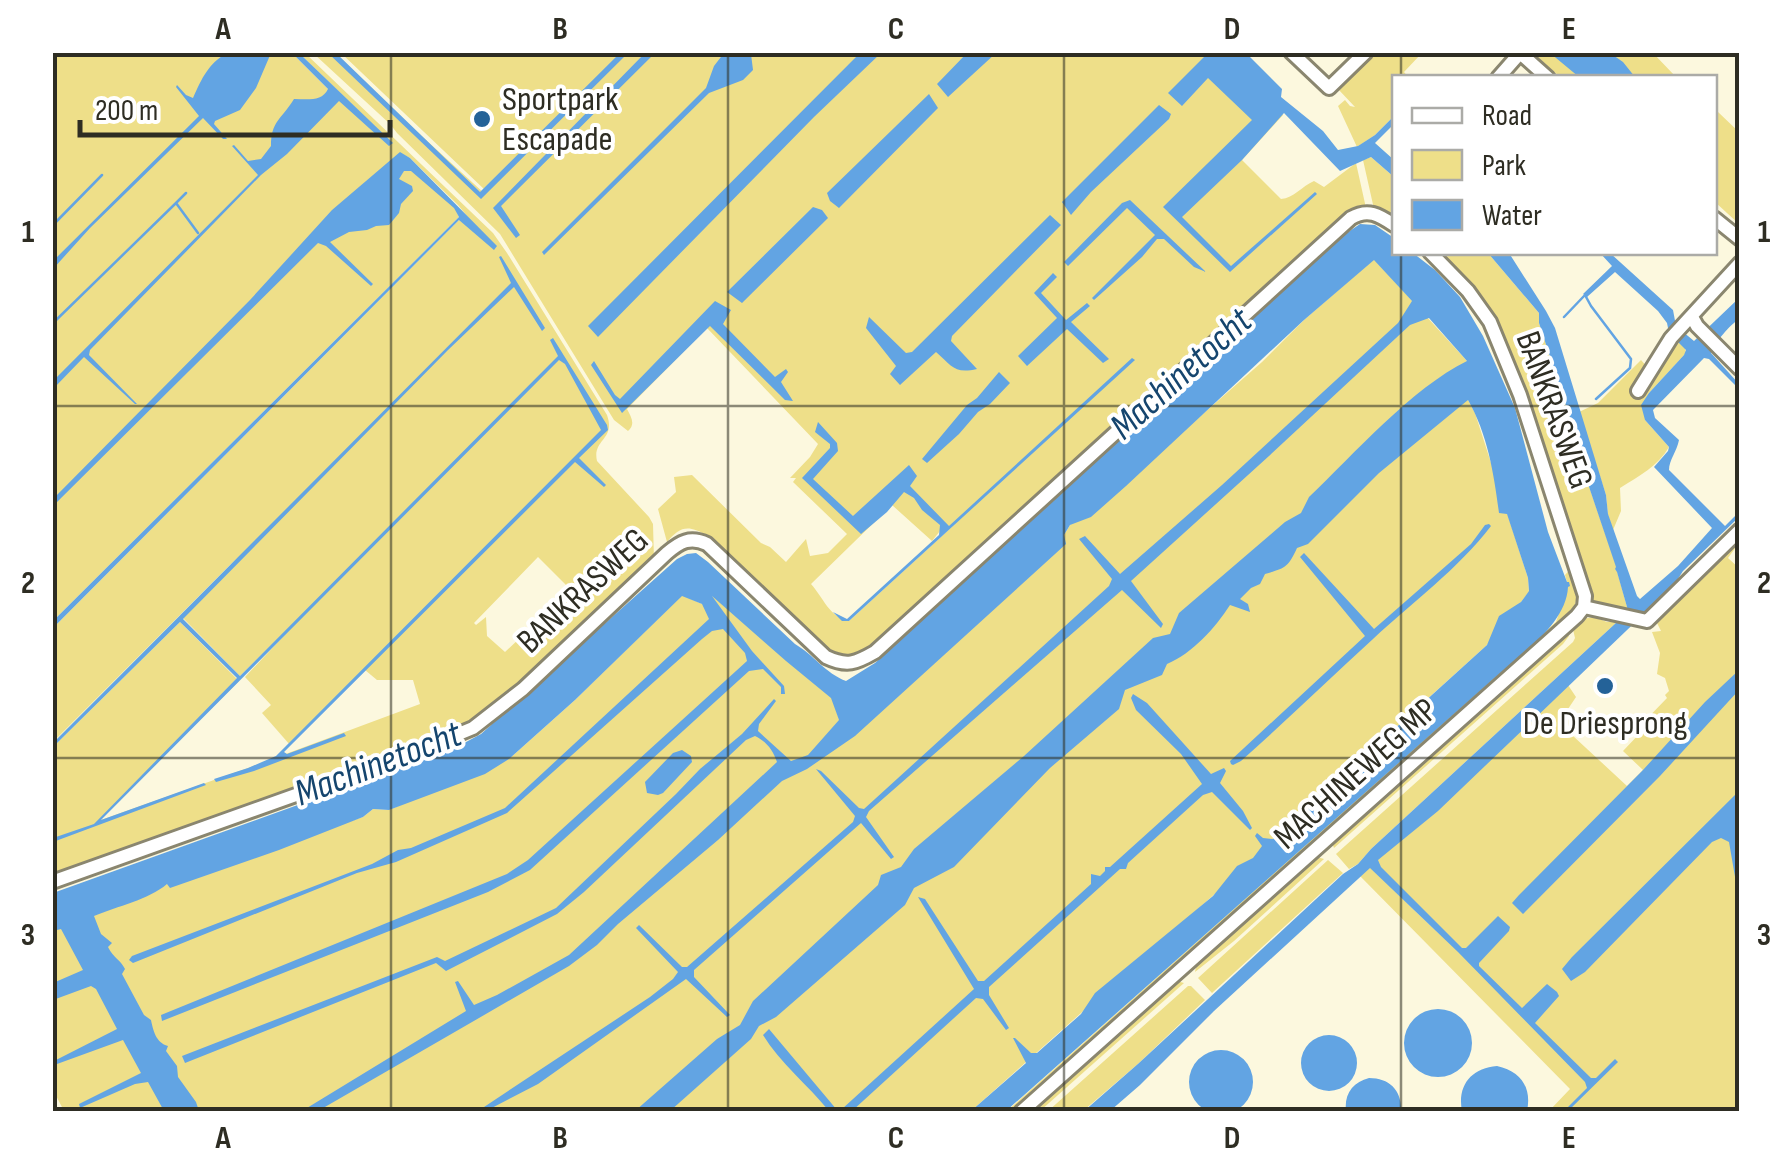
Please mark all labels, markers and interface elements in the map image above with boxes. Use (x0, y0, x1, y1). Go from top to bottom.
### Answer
text: A (214, 10, 231, 49)
text: B (552, 10, 568, 49)
text: C (888, 10, 904, 49)
text: D (1224, 10, 1240, 49)
text: E (1562, 10, 1576, 49)
scale bar (80, 75, 390, 137)
legend (1392, 75, 1717, 255)
place label: Sportpark Escapade (502, 78, 619, 161)
text: 200 m (95, 93, 158, 129)
text: Road (1482, 98, 1532, 134)
marker: Sportpark Escapade (471, 108, 493, 130)
text: Park (1482, 148, 1526, 184)
text: Water (1482, 198, 1542, 234)
text: 1 (22, 213, 35, 252)
text: 1 (1758, 213, 1771, 252)
water label: Machinetocht (1101, 298, 1262, 449)
street label: BANKRASWEG (1506, 326, 1602, 494)
street label: BANKRASWEG (508, 519, 658, 663)
text: 2 (21, 564, 35, 603)
text: 2 (1757, 564, 1771, 603)
marker: De Driesprong (1594, 675, 1616, 697)
street label: MACHINEWEG MP (1265, 689, 1447, 859)
place label: De Driesprong (1523, 702, 1687, 745)
water label: Machinetocht (288, 711, 469, 816)
text: 3 (21, 916, 35, 955)
text: 3 (1757, 916, 1771, 955)
text: A (214, 1119, 231, 1158)
text: B (552, 1119, 568, 1158)
text: C (888, 1119, 904, 1158)
text: D (1224, 1119, 1240, 1158)
text: E (1562, 1119, 1576, 1158)

